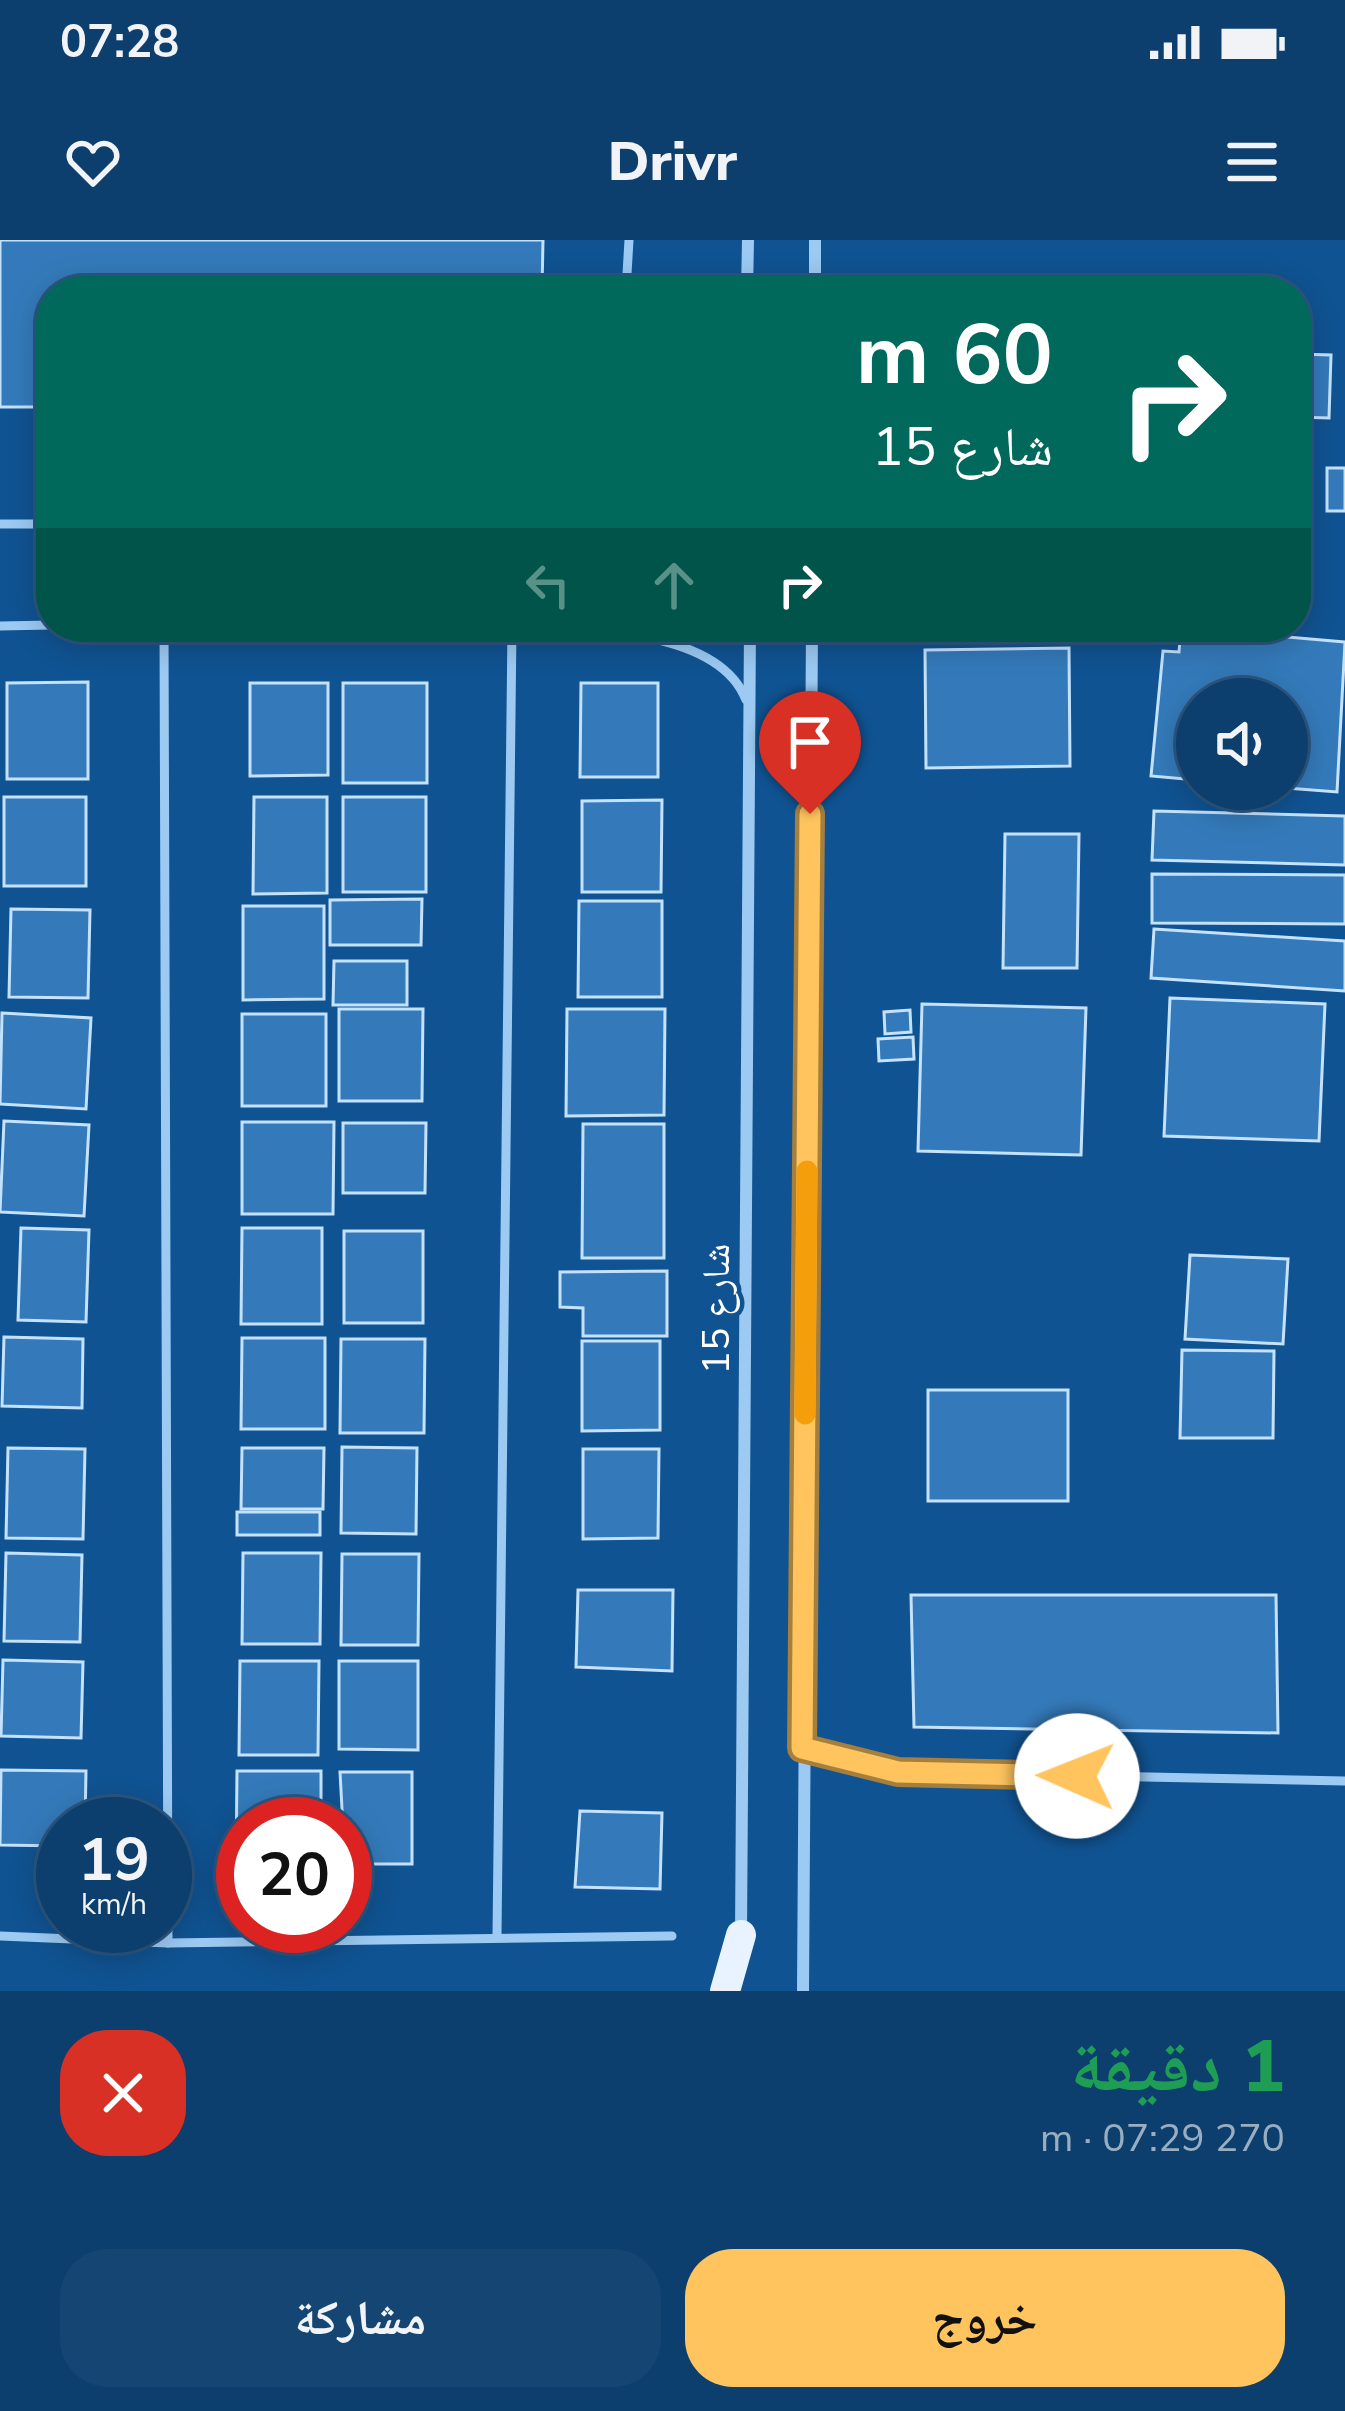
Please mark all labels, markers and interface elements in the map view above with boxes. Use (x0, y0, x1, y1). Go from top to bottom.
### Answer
text: 07:28 (60, 12, 179, 73)
text: Drivr (608, 125, 737, 199)
icon: heart (60, 129, 126, 195)
icon: menu (1219, 129, 1285, 195)
text: 60 m (856, 298, 1053, 413)
icon: right (1095, 324, 1251, 480)
text: شارع 15 (872, 410, 1053, 484)
icon: left (515, 552, 581, 618)
icon: ahead (641, 552, 707, 618)
icon: right (767, 552, 833, 618)
map controls (1176, 678, 1308, 810)
button: sound (1176, 678, 1308, 810)
pin (759, 691, 861, 814)
icon: arrive (777, 709, 843, 775)
street label: شارع 15 (690, 1244, 743, 1374)
position arrow (1014, 1713, 1140, 1839)
speed limit sign: 20 (216, 1797, 372, 1953)
text: 19 (78, 1819, 150, 1901)
text: km/h (81, 1884, 147, 1925)
text: 1 دقيقة (1071, 2018, 1285, 2116)
button: close (60, 2030, 186, 2156)
text: 270 m · 07:29 (1040, 2112, 1285, 2165)
button: مشاركة (60, 2249, 661, 2387)
button: خروج (685, 2249, 1285, 2387)

